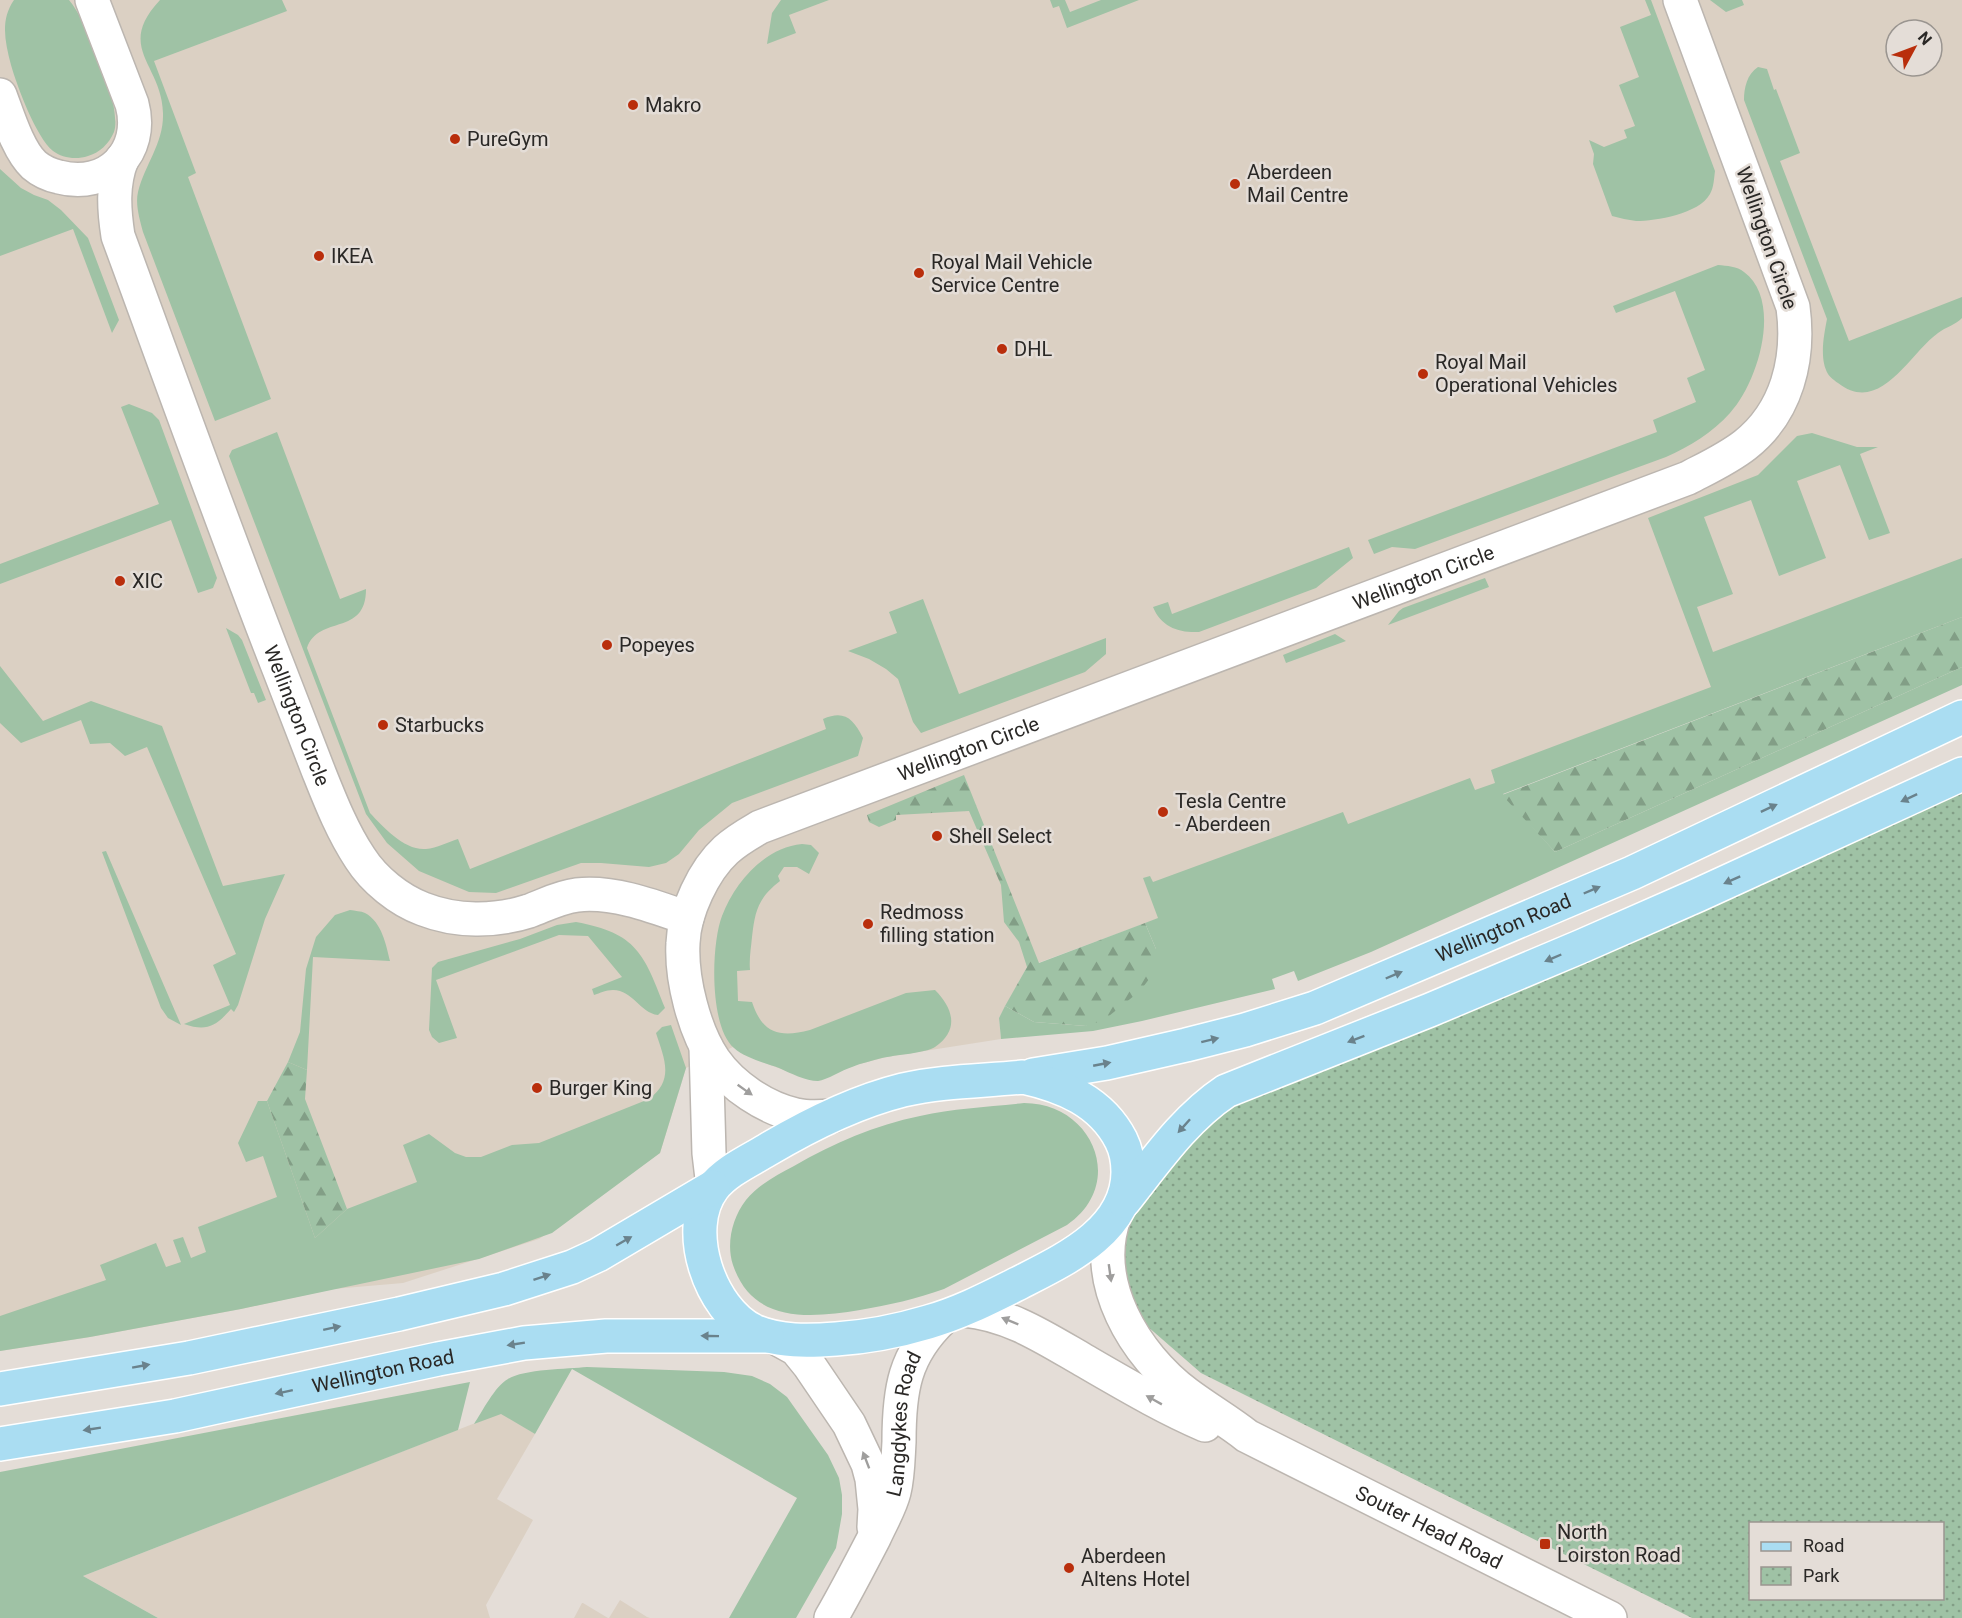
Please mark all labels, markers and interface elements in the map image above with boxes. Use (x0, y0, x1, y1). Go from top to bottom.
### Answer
north arrow (1884, 18, 1944, 78)
text: N (1914, 28, 1936, 49)
place label: Makro (645, 93, 701, 117)
marker: Makro (626, 98, 640, 112)
place label: PureGym (467, 127, 548, 151)
marker: PureGym (448, 132, 462, 146)
place label: Aberdeen Mail Centre (1247, 160, 1348, 207)
street label: Wellington Circle (1731, 164, 1803, 312)
marker: Aberdeen Mail Centre (1228, 177, 1242, 191)
place label: IKEA (331, 244, 373, 268)
marker: IKEA (312, 249, 326, 263)
place label: Royal Mail Vehicle Service Centre (931, 250, 1092, 297)
marker: Royal Mail Vehicle Service Centre (912, 266, 926, 280)
place label: DHL (1014, 337, 1052, 361)
marker: DHL (995, 342, 1009, 356)
place label: Royal Mail Operational Vehicles (1435, 350, 1617, 397)
marker: Royal Mail Operational Vehicles (1416, 367, 1430, 381)
street label: Wellington Circle (1349, 540, 1497, 615)
place label: XIC (132, 569, 163, 593)
marker: XIC (113, 574, 127, 588)
place label: Popeyes (619, 633, 695, 657)
marker: Popeyes (600, 638, 614, 652)
street label: Wellington Circle (259, 642, 335, 790)
street label: Wellington Circle (894, 711, 1042, 786)
place label: Starbucks (395, 713, 484, 737)
marker: Starbucks (376, 718, 390, 732)
place label: Tesla Centre - Aberdeen (1175, 789, 1286, 836)
one-way arrow (1900, 794, 1917, 803)
one-way arrow (1761, 803, 1778, 812)
marker: Tesla Centre - Aberdeen (1156, 805, 1170, 819)
place label: Shell Select (949, 824, 1052, 848)
marker: Shell Select (930, 829, 944, 843)
one-way arrow (1722, 875, 1740, 885)
one-way arrow (1584, 885, 1601, 894)
street label: Wellington Road (1432, 888, 1575, 967)
place label: Redmoss filling station (880, 900, 995, 947)
marker: Redmoss filling station (861, 917, 875, 931)
one-way arrow (1544, 953, 1562, 963)
one-way arrow (1385, 970, 1403, 980)
one-way arrow (1201, 1034, 1219, 1044)
one-way arrow (1347, 1035, 1365, 1045)
one-way arrow (1092, 1059, 1111, 1068)
place label: Burger King (549, 1076, 652, 1100)
marker: Burger King (530, 1081, 544, 1095)
one-way arrow (736, 1084, 752, 1096)
one-way arrow (1178, 1119, 1192, 1133)
one-way arrow (616, 1236, 633, 1246)
one-way arrow (1105, 1263, 1114, 1282)
one-way arrow (533, 1272, 551, 1281)
one-way arrow (1001, 1316, 1019, 1325)
one-way arrow (323, 1323, 342, 1332)
one-way arrow (701, 1331, 720, 1341)
one-way arrow (506, 1340, 525, 1349)
street label: Wellington Road (310, 1344, 456, 1398)
street label: Langdykes Road (881, 1347, 926, 1499)
one-way arrow (131, 1361, 150, 1370)
one-way arrow (274, 1388, 293, 1397)
one-way arrow (1146, 1395, 1163, 1405)
one-way arrow (83, 1425, 102, 1434)
one-way arrow (860, 1451, 870, 1469)
street label: Souter Head Road (1352, 1480, 1506, 1574)
place label: North Loirston Road (1557, 1520, 1681, 1567)
legend (1749, 1522, 1944, 1600)
text: Road (1803, 1535, 1844, 1556)
marker: North Loirston Road (1538, 1537, 1552, 1551)
place label: Aberdeen Altens Hotel (1081, 1544, 1190, 1591)
marker: Aberdeen Altens Hotel (1062, 1561, 1076, 1575)
text: Park (1803, 1565, 1840, 1586)

